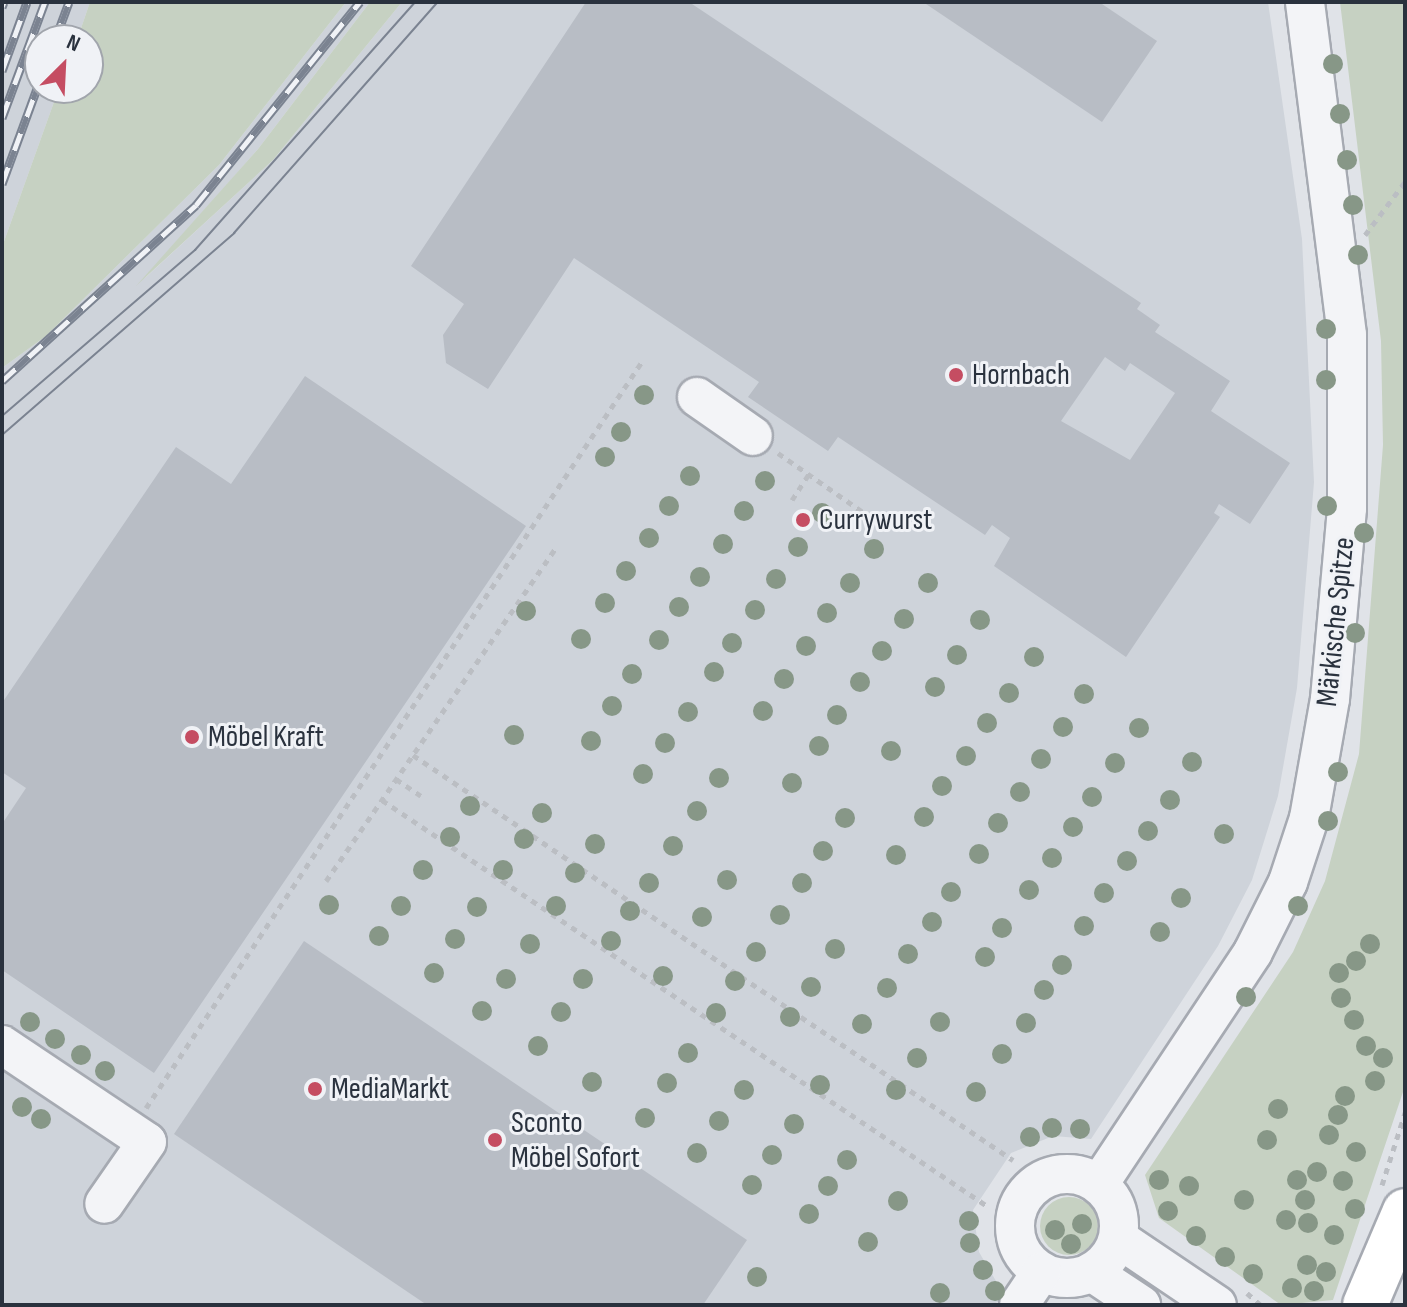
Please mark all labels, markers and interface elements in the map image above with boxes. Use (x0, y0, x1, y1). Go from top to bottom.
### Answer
north arrow (24, 24, 104, 104)
text: N (62, 29, 84, 58)
place label: Hornbach (972, 357, 1070, 393)
marker: Hornbach (947, 366, 965, 384)
place label: Currywurst (819, 502, 932, 538)
marker: Currywurst (794, 511, 812, 529)
street label: Märkische Spitze (1309, 536, 1363, 708)
place label: Möbel Kraft (208, 719, 324, 755)
marker: Möbel Kraft (183, 728, 201, 746)
place label: MediaMarkt (331, 1071, 449, 1107)
marker: MediaMarkt (306, 1080, 324, 1098)
place label: Sconto Möbel Sofort (511, 1105, 640, 1176)
marker: Sconto Möbel Sofort (486, 1131, 504, 1149)

